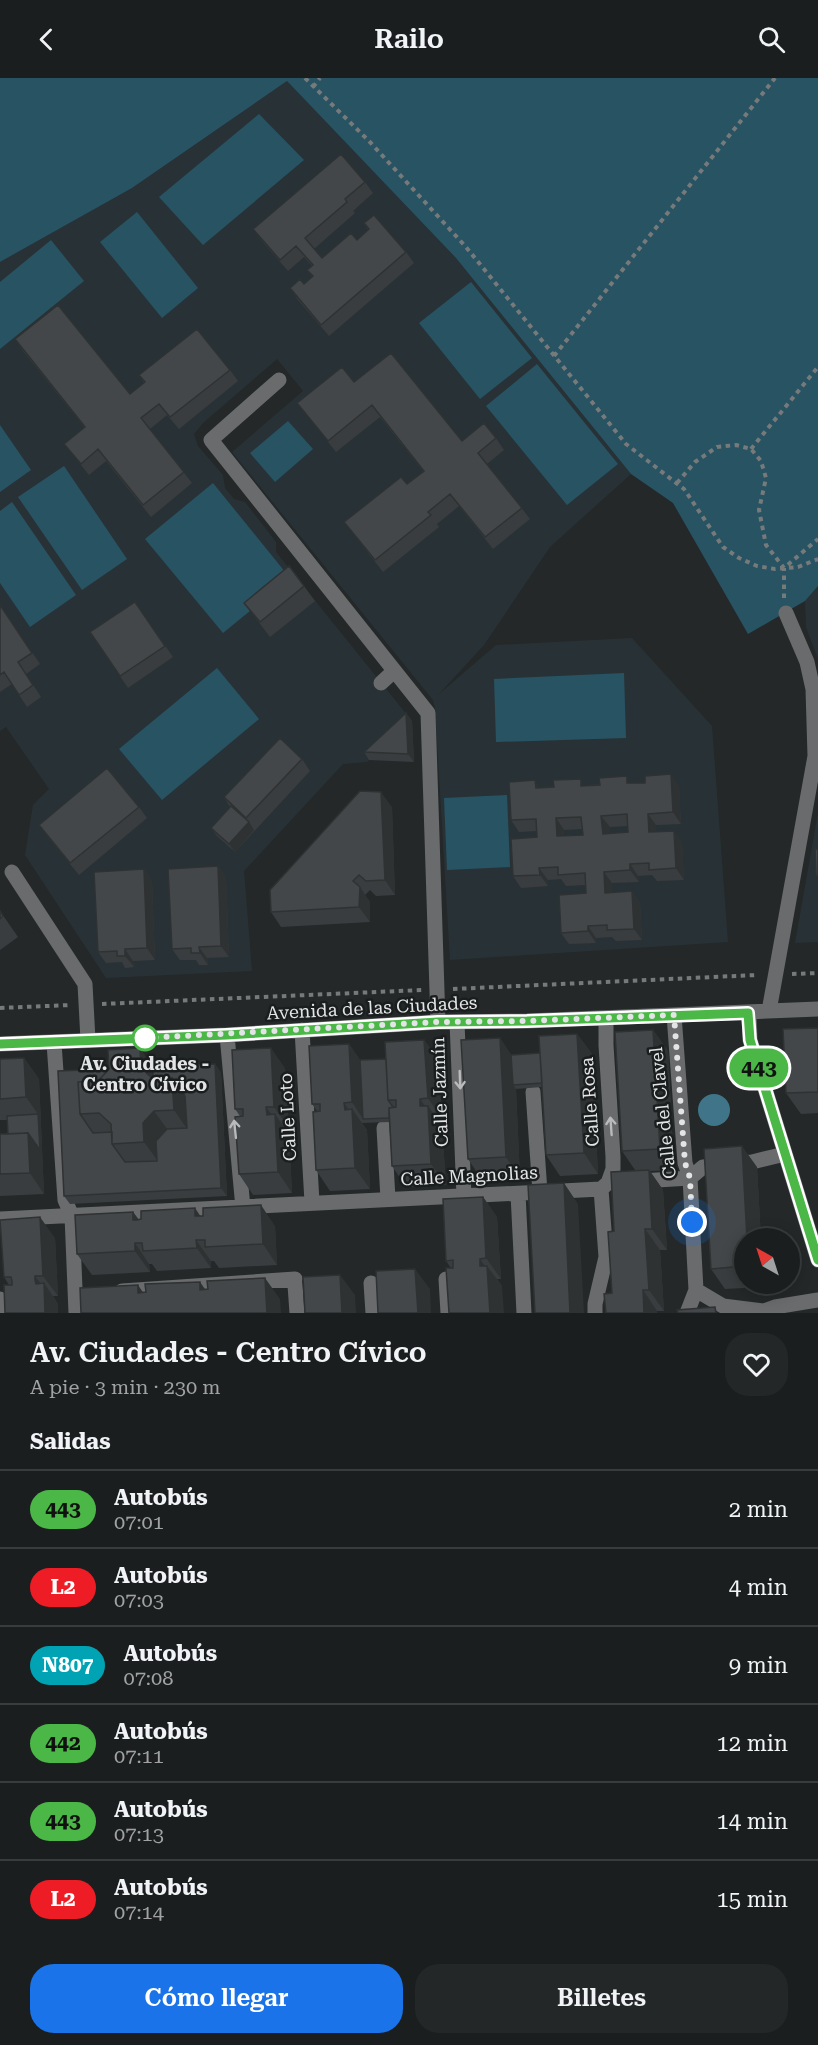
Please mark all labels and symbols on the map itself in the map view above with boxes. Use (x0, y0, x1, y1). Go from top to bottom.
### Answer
street label: Avenida de las Ciudades (266, 992, 478, 1024)
marker: Av. Ciudades - Centro Cívico (132, 1025, 158, 1051)
street label: Calle Jazmín (427, 1036, 452, 1147)
street label: Calle del Clavel (645, 1046, 680, 1180)
line badge: 443 (724, 1048, 794, 1088)
place label: Av. Ciudades - Centro Cívico (80, 1053, 210, 1095)
street label: Calle Rosa (576, 1056, 603, 1148)
one-way arrow (454, 1070, 465, 1090)
street label: Calle Loto (275, 1072, 300, 1162)
one-way arrow (606, 1116, 617, 1136)
one-way arrow (230, 1120, 241, 1140)
street label: Calle Magnolias (400, 1161, 538, 1190)
your location (677, 1207, 707, 1237)
north arrow (734, 1228, 800, 1294)

